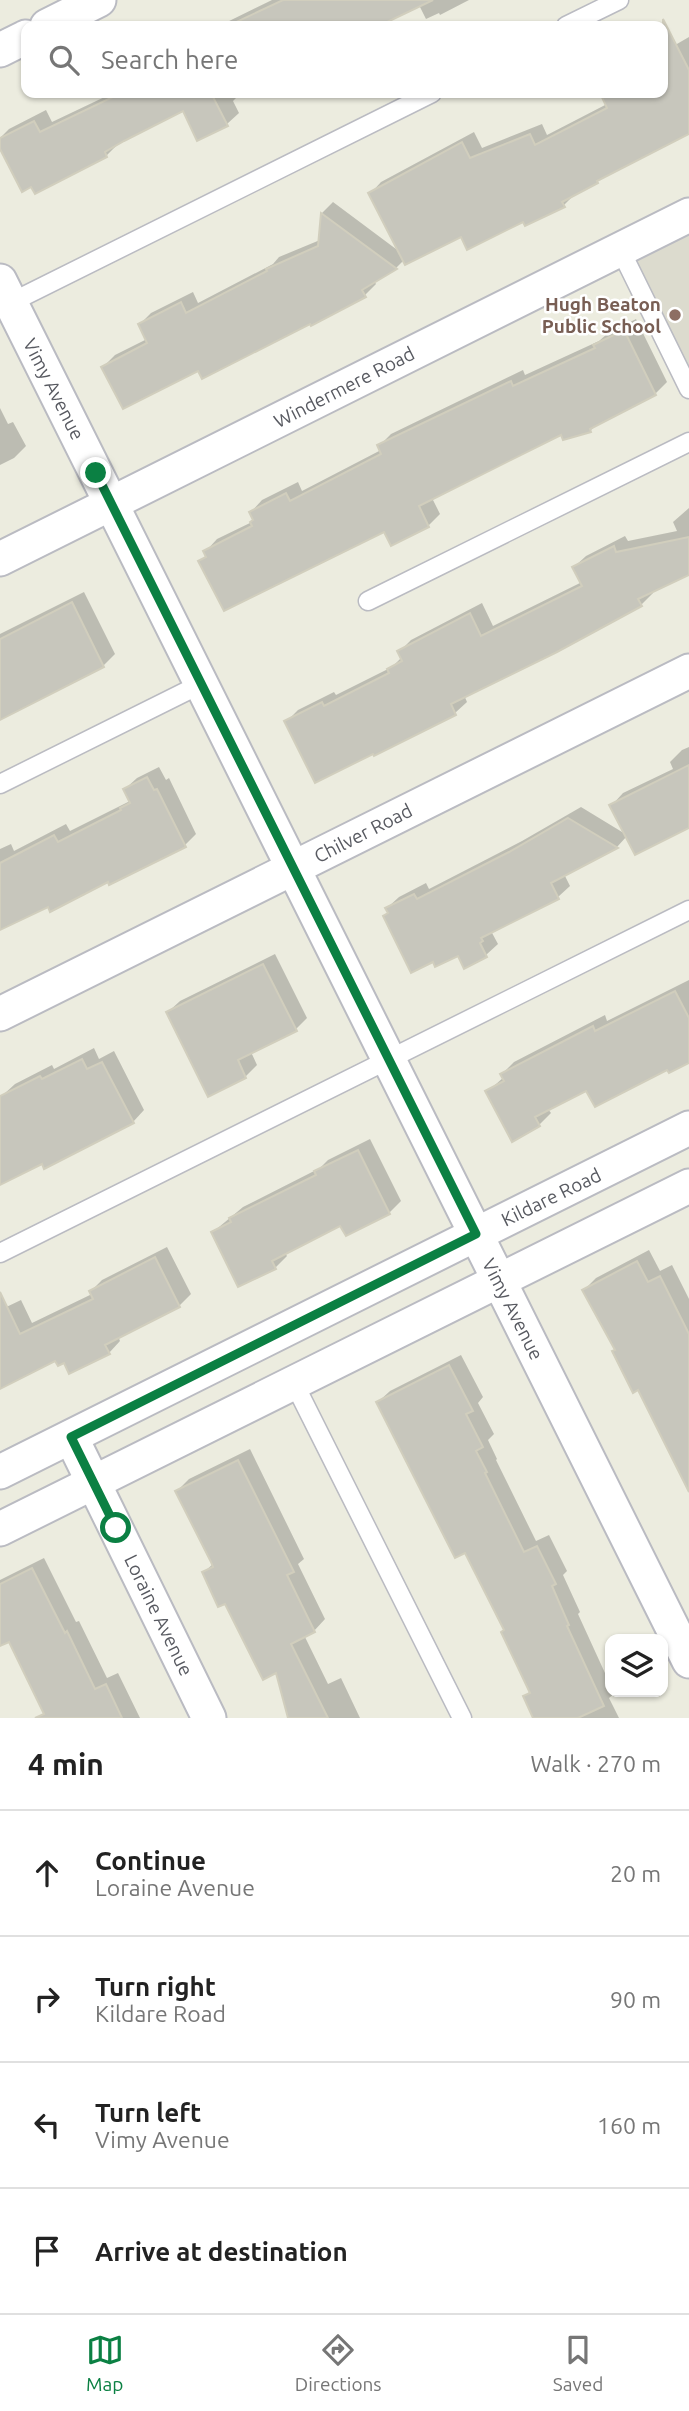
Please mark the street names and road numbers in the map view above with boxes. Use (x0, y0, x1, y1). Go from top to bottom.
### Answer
street label: Vimy Avenue (19, 334, 89, 444)
street label: Windermere Road (270, 342, 418, 432)
street label: Chilver Road (310, 799, 416, 867)
street label: Kildare Road (498, 1163, 604, 1231)
street label: Vimy Avenue (478, 1254, 548, 1364)
street label: Loraine Avenue (120, 1551, 198, 1679)

